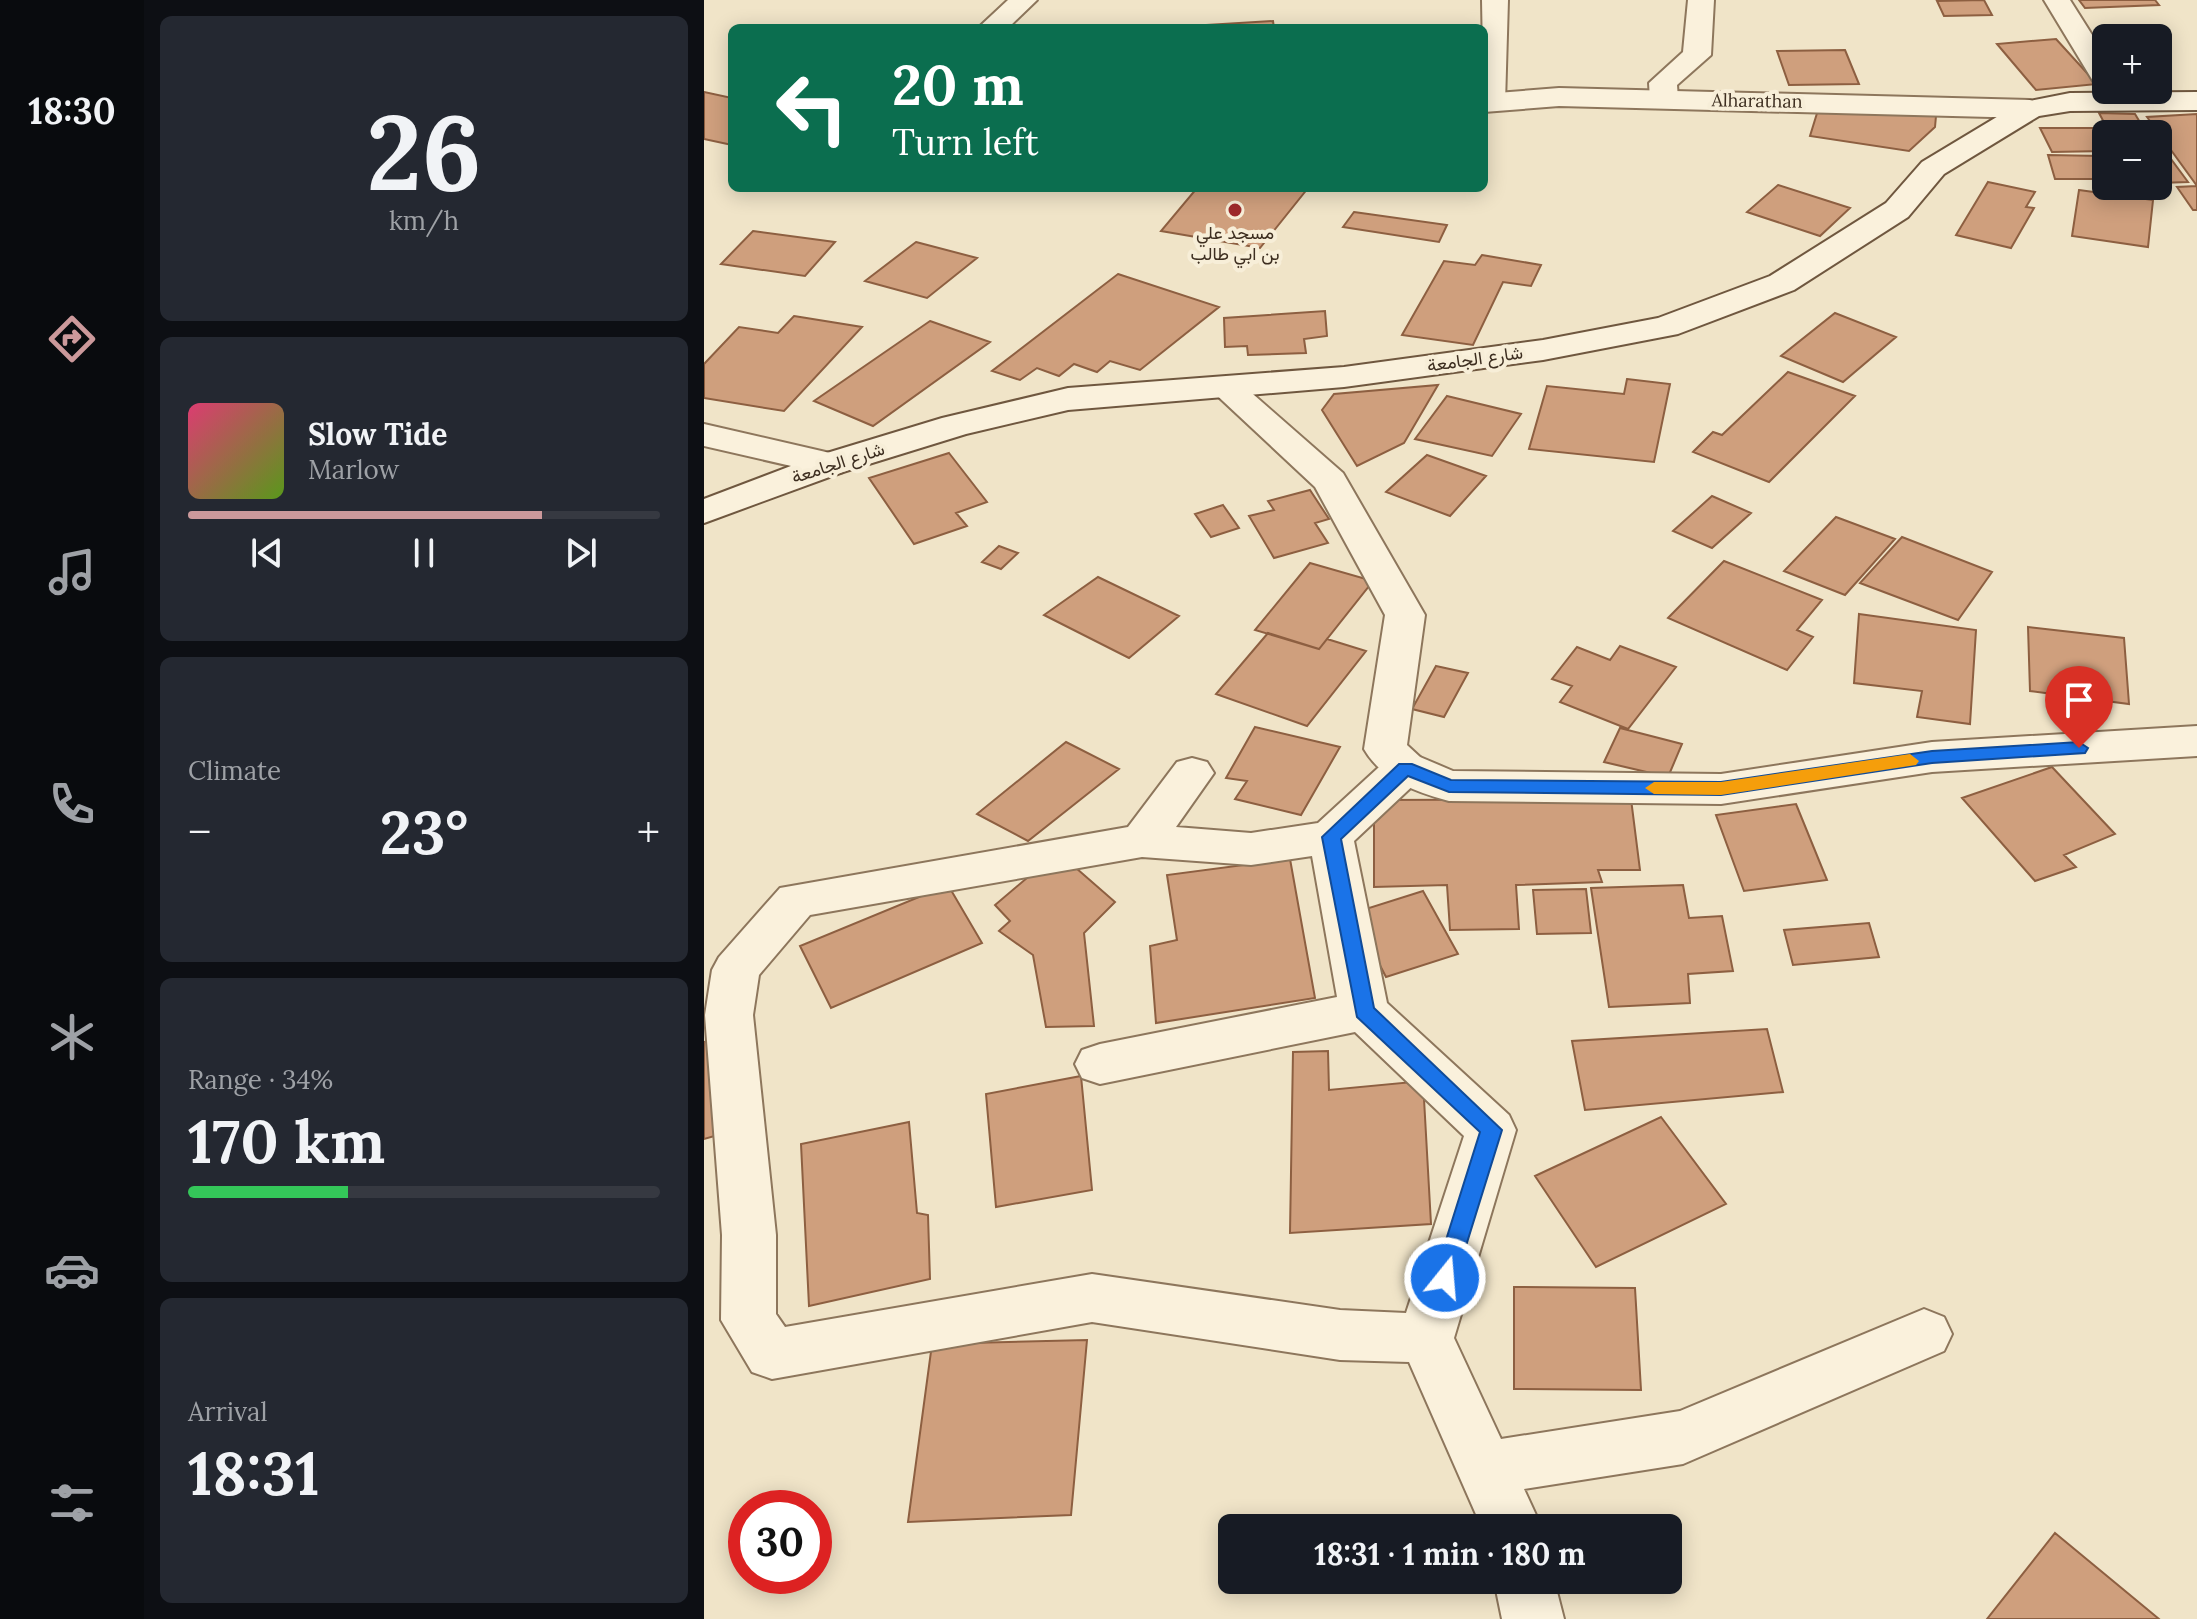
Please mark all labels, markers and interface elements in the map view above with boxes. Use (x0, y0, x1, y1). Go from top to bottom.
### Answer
map controls (2092, 24, 2172, 200)
button: + (2092, 24, 2172, 104)
text: 20 m (892, 49, 1024, 120)
icon: left (760, 56, 864, 160)
text: 26 (366, 85, 482, 218)
text: 18:30 (28, 88, 116, 134)
street label: Alharathan (1710, 88, 1803, 113)
text: Turn left (892, 119, 1039, 165)
button: − (2092, 120, 2172, 200)
marker: مسجد علي بن ابي طالب (1226, 201, 1244, 219)
text: km/h (389, 204, 459, 237)
place label: مسجد علي بن ابي طالب (1191, 221, 1279, 269)
icon: directions (44, 311, 100, 367)
street label: شارع الجامعة (1426, 340, 1524, 378)
text: Slow Tide (308, 415, 447, 453)
street label: شارع الجامعة (788, 437, 888, 489)
text: Marlow (308, 453, 399, 486)
icon: previous (245, 531, 289, 575)
icon: pause (402, 531, 446, 575)
icon: next (559, 531, 603, 575)
icon: music (44, 544, 100, 600)
pin (2045, 666, 2113, 748)
icon: arrive (2057, 678, 2101, 722)
text: Climate (188, 754, 281, 787)
icon: phone (44, 776, 100, 832)
text: 23° (380, 794, 468, 870)
text: − (188, 804, 211, 860)
text: + (637, 804, 660, 860)
icon: climate (44, 1009, 100, 1065)
text: Range · 34% (188, 1063, 333, 1096)
text: 170 km (188, 1103, 385, 1179)
position arrow (1403, 1236, 1487, 1320)
icon: car (44, 1242, 100, 1298)
text: Arrival (188, 1395, 267, 1428)
text: 18:31 (188, 1435, 320, 1511)
icon: filters (44, 1475, 100, 1531)
speed limit sign: 30 (728, 1490, 832, 1594)
text: 18:31 · 1 min · 180 m (1314, 1535, 1586, 1573)

